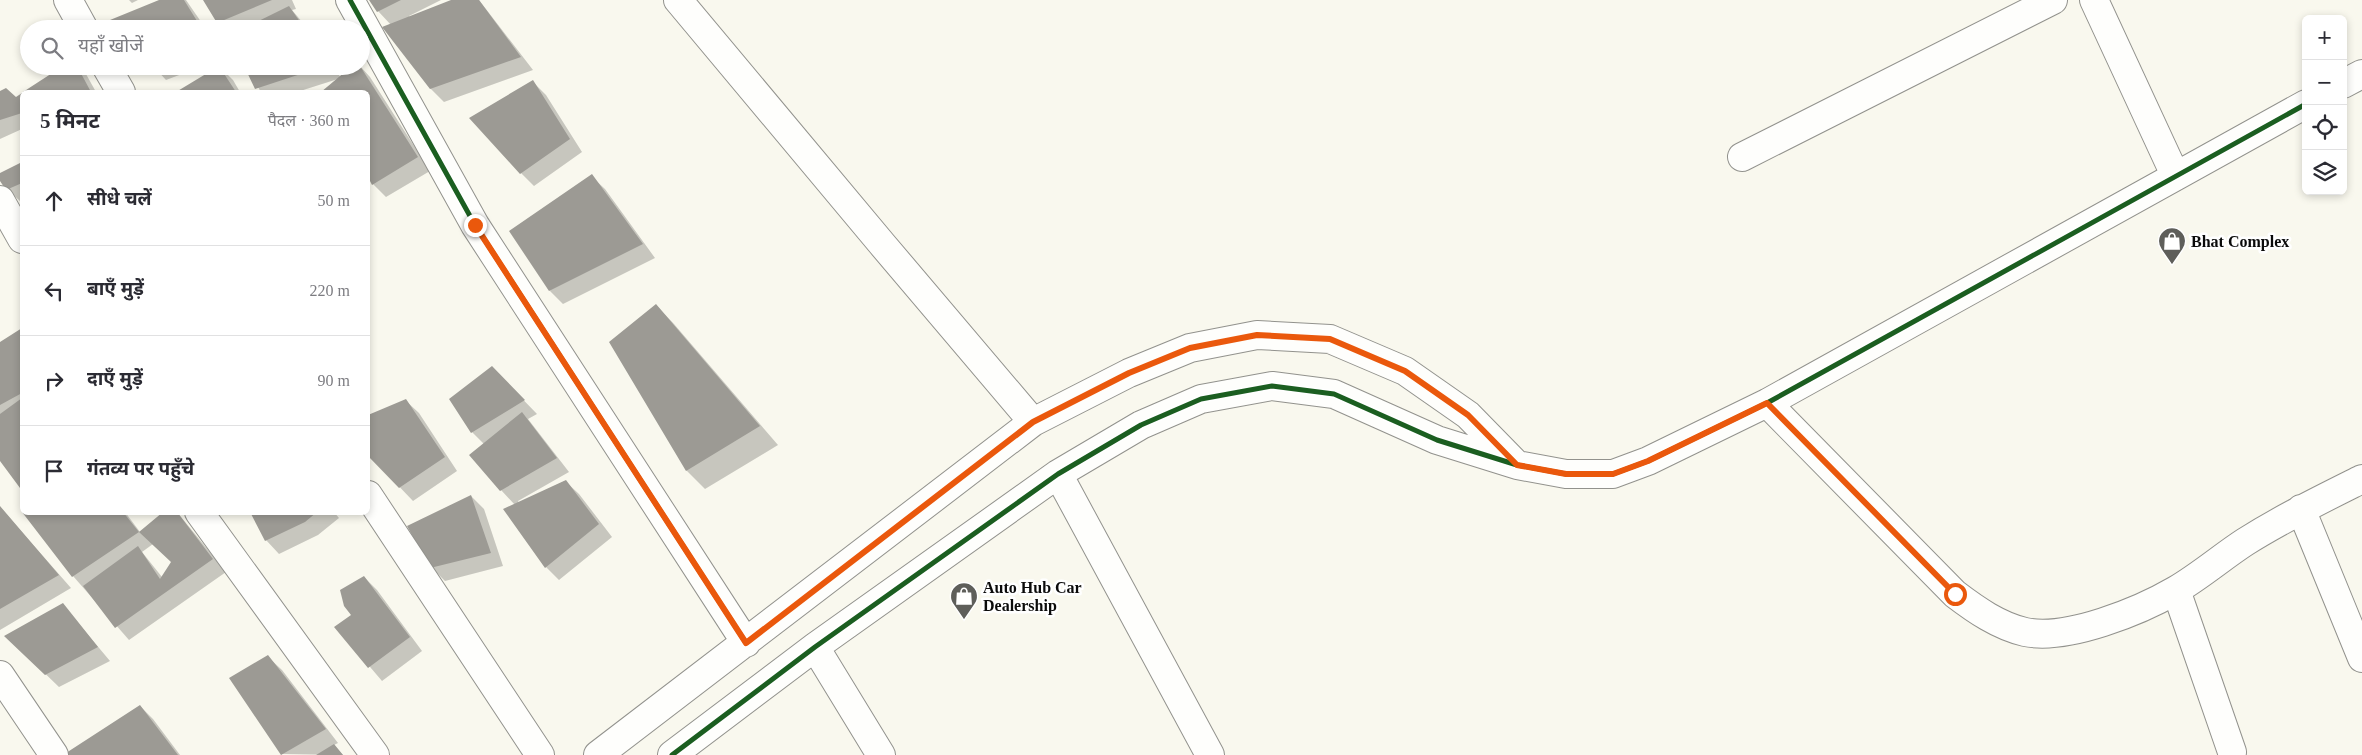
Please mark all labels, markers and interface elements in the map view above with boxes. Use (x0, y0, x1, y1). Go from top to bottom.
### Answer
map controls (2302, 15, 2347, 195)
button: + (2302, 15, 2347, 60)
search box (20, 20, 370, 75)
icon: search (38, 34, 66, 62)
text: यहाँ खोजें (78, 35, 143, 56)
button: − (2302, 60, 2347, 105)
button: locate (2302, 105, 2347, 150)
text: 5 मिनट (40, 109, 100, 133)
text: पैदल · 360 m (268, 112, 350, 129)
button: layers (2302, 150, 2347, 195)
icon: ahead (40, 187, 68, 215)
text: सीधे चलें (87, 188, 152, 209)
text: 50 m (318, 192, 350, 209)
route end (464, 214, 487, 237)
shop icon: Bhat Complex (2157, 226, 2187, 265)
place label: Bhat Complex (2191, 233, 2289, 251)
icon: left (40, 277, 68, 305)
text: बाएँ मुड़ें (87, 278, 144, 299)
text: 220 m (310, 282, 350, 299)
icon: right (40, 367, 68, 395)
text: दाएँ मुड़ें (87, 368, 143, 389)
text: 90 m (318, 372, 350, 389)
icon: arrive (40, 457, 68, 485)
text: गंतव्य पर पहुँचे (87, 458, 194, 479)
place label: Auto Hub Car Dealership (983, 579, 1082, 615)
shop icon: Auto Hub Car Dealership (949, 581, 979, 620)
route start (1944, 583, 1967, 606)

